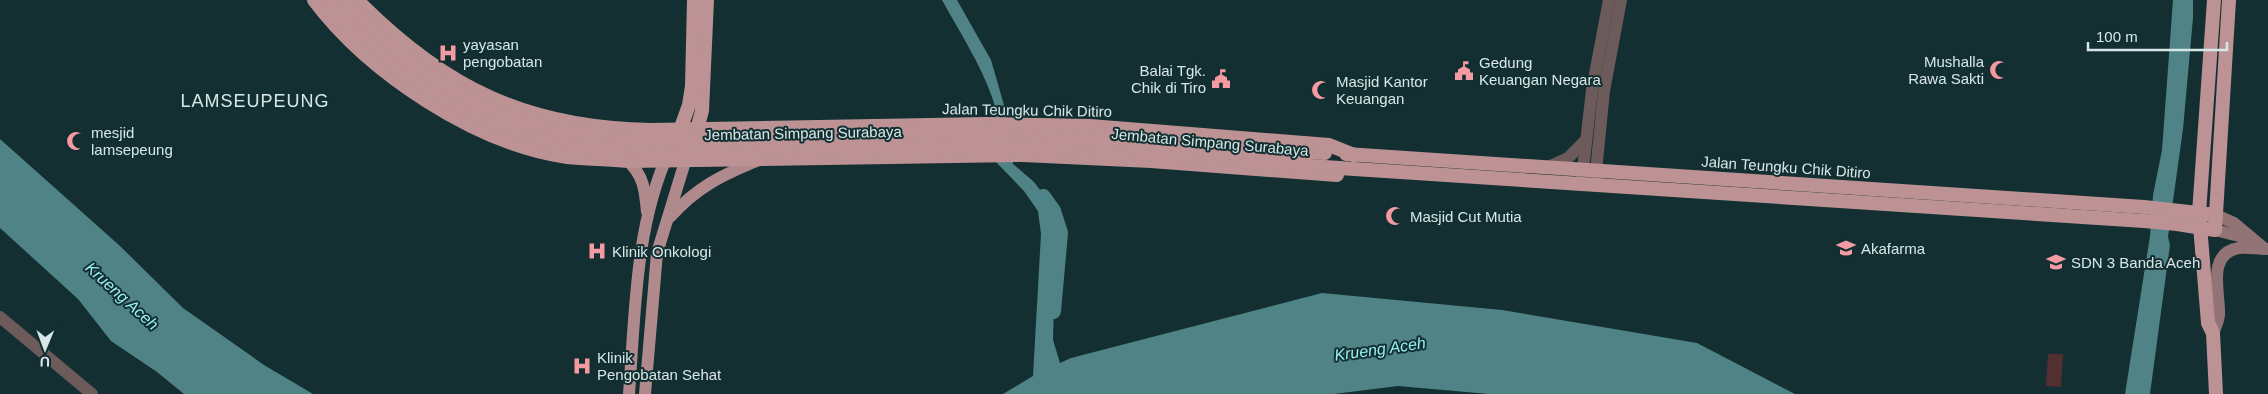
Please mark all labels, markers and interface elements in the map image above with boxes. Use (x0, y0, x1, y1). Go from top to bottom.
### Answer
scale bar (2088, 20, 2227, 52)
text: 100 m (2096, 28, 2138, 45)
place label: yayasan pengobatan (463, 36, 542, 70)
hospital icon: yayasan pengobatan (437, 42, 459, 64)
place label: Mushalla Rawa Sakti (1908, 53, 1985, 87)
place label: Gedung Keuangan Negara (1479, 54, 1601, 88)
mosque icon: Mushalla Rawa Sakti (1988, 59, 2010, 81)
public building icon: Gedung Keuangan Negara (1453, 60, 1475, 82)
place label: Balai Tgk. Chik di Tiro (1131, 62, 1206, 96)
public building icon: Balai Tgk. Chik di Tiro (1210, 68, 1232, 90)
place label: Masjid Kantor Keuangan (1336, 73, 1428, 107)
mosque icon: Masjid Kantor Keuangan (1310, 79, 1332, 101)
district label: LAMSEUPEUNG (180, 91, 330, 111)
street label: Jalan Teungku Chik Ditiro (942, 100, 1112, 120)
street label: Jembatan Simpang Surabaya (704, 123, 903, 143)
place label: mesjid lamsepeung (91, 124, 173, 158)
street label: Jembatan Simpang Surabaya (1111, 125, 1310, 159)
mosque icon: mesjid lamsepeung (65, 130, 87, 152)
street label: Jalan Teungku Chik Ditiro (1701, 153, 1871, 181)
mosque icon: Masjid Cut Mutia (1384, 205, 1406, 227)
place label: Masjid Cut Mutia (1410, 208, 1522, 225)
school or university icon: Akafarma (1835, 237, 1857, 259)
hospital icon: Klinik Onkologi (586, 240, 608, 262)
place label: Akafarma (1861, 240, 1926, 257)
place label: Klinik Onkologi (612, 243, 711, 260)
school or university icon: SDN 3 Banda Aceh (2045, 251, 2067, 273)
place label: SDN 3 Banda Aceh (2071, 254, 2200, 271)
water label: Krueng Aceh (82, 259, 162, 333)
north arrow (20, 324, 70, 374)
water label: Krueng Aceh (1333, 334, 1427, 364)
place label: Klinik Pengobatan Sehat (597, 349, 722, 383)
text: U (40, 354, 50, 370)
hospital icon: Klinik Pengobatan Sehat (571, 355, 593, 377)

